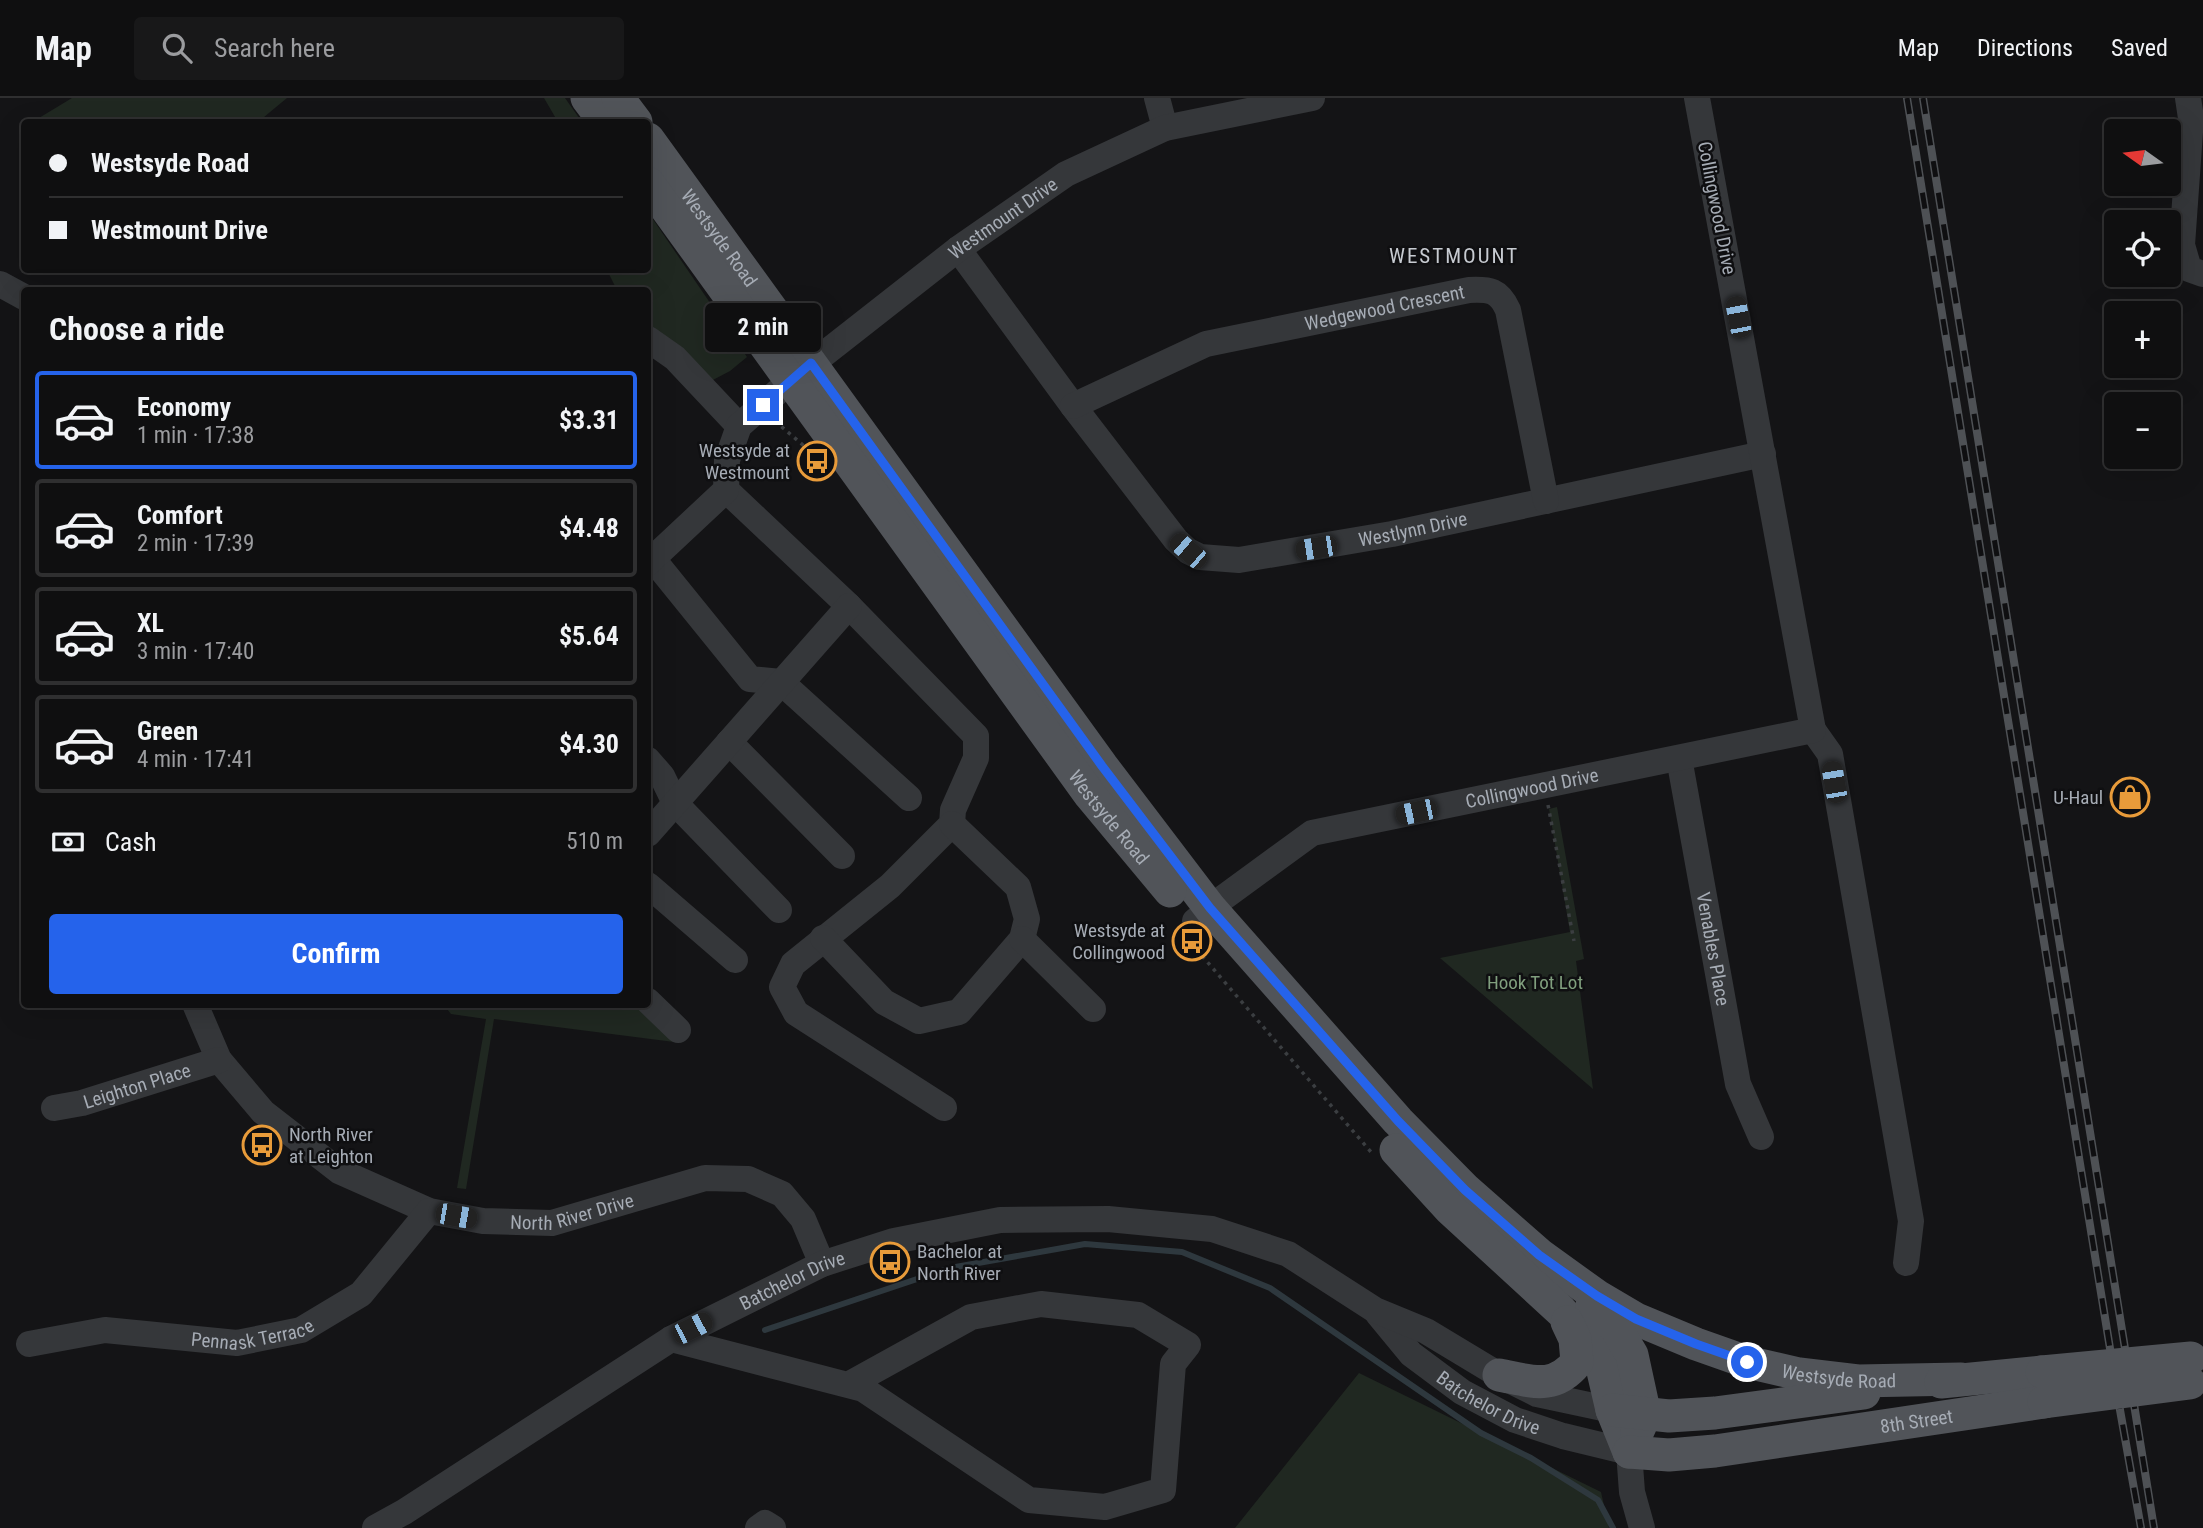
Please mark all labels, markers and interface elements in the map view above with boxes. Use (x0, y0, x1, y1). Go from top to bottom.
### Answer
search box (134, 17, 624, 80)
text: Map (35, 29, 92, 68)
icon: search (158, 29, 196, 67)
text: Search here (214, 33, 335, 63)
text: Map (1898, 34, 1939, 62)
text: Directions (1977, 34, 2073, 62)
text: Saved (2111, 34, 2168, 62)
north arrow (2104, 119, 2180, 196)
map controls (2104, 119, 2181, 469)
street label: Collingwood Drive (1693, 140, 1741, 277)
text: Westsyde Road (91, 148, 249, 178)
street label: Westmount Drive (944, 172, 1062, 264)
street label: Westsyde Road (677, 185, 763, 291)
button: locate (2104, 210, 2181, 287)
text: Westmount Drive (91, 215, 268, 245)
district label: WESTMOUNT (1389, 244, 1519, 268)
street label: Wedgewood Crescent (1303, 280, 1466, 335)
car (1724, 294, 1753, 340)
button: + (2104, 301, 2181, 378)
callout: 2 min (705, 303, 821, 352)
text: Choose a ride (49, 310, 224, 348)
text: 2 min (737, 314, 789, 341)
icon: car (53, 389, 116, 452)
route end (747, 389, 779, 421)
text: Economy (137, 392, 231, 422)
button: − (2104, 392, 2181, 469)
text: $3.31 (559, 405, 619, 435)
text: 1 min · 17:38 (137, 422, 254, 449)
place label: Westsyde at Westmount (699, 439, 790, 484)
bus stop icon: Westsyde at Westmount (796, 440, 838, 482)
icon: car (53, 497, 116, 560)
text: Comfort (137, 500, 223, 530)
street label: Westlynn Drive (1357, 507, 1469, 551)
text: $4.48 (559, 513, 619, 543)
car (1166, 529, 1211, 573)
text: 2 min · 17:39 (137, 530, 254, 557)
car (1294, 534, 1339, 562)
icon: car (53, 605, 116, 668)
text: XL (137, 608, 164, 638)
text: $5.64 (559, 621, 619, 651)
text: 3 min · 17:40 (137, 638, 254, 665)
icon: car (53, 713, 116, 776)
text: Green (137, 716, 198, 746)
text: $4.30 (559, 729, 619, 759)
text: 4 min · 17:41 (137, 746, 254, 773)
car (1821, 759, 1848, 805)
street label: Collingwood Drive (1463, 763, 1601, 813)
street label: Westsyde Road (1064, 765, 1154, 869)
shop icon: U-Haul (2109, 776, 2151, 818)
place label: U-Haul (2053, 786, 2103, 809)
car (1394, 797, 1439, 827)
icon: cash (49, 823, 87, 861)
text: Cash (105, 827, 157, 857)
text: 510 m (566, 828, 623, 855)
street label: Venables Place (1692, 890, 1735, 1008)
button: Confirm (49, 914, 623, 994)
place label: Westsyde at Collingwood (1072, 919, 1165, 964)
bus stop icon: Westsyde at Collingwood (1171, 920, 1213, 962)
park label: Hook Tot Lot (1487, 971, 1583, 994)
street label: Leighton Place (80, 1058, 193, 1113)
place label: North River at Leighton (289, 1123, 373, 1168)
bus stop icon: North River at Leighton (241, 1124, 283, 1166)
street label: North River Drive (510, 1188, 636, 1235)
car (434, 1202, 479, 1230)
place label: Bachelor at North River (917, 1240, 1002, 1285)
bus stop icon: Bachelor at North River (869, 1241, 911, 1283)
street label: Batchelor Drive (735, 1246, 848, 1315)
car (669, 1309, 716, 1347)
street label: Pennask Terrace (190, 1314, 318, 1355)
route start (1731, 1346, 1763, 1378)
street label: Westsyde Road (1780, 1359, 1896, 1393)
street label: Batchelor Drive (1432, 1366, 1543, 1439)
street label: 8th Street (1879, 1404, 1954, 1438)

